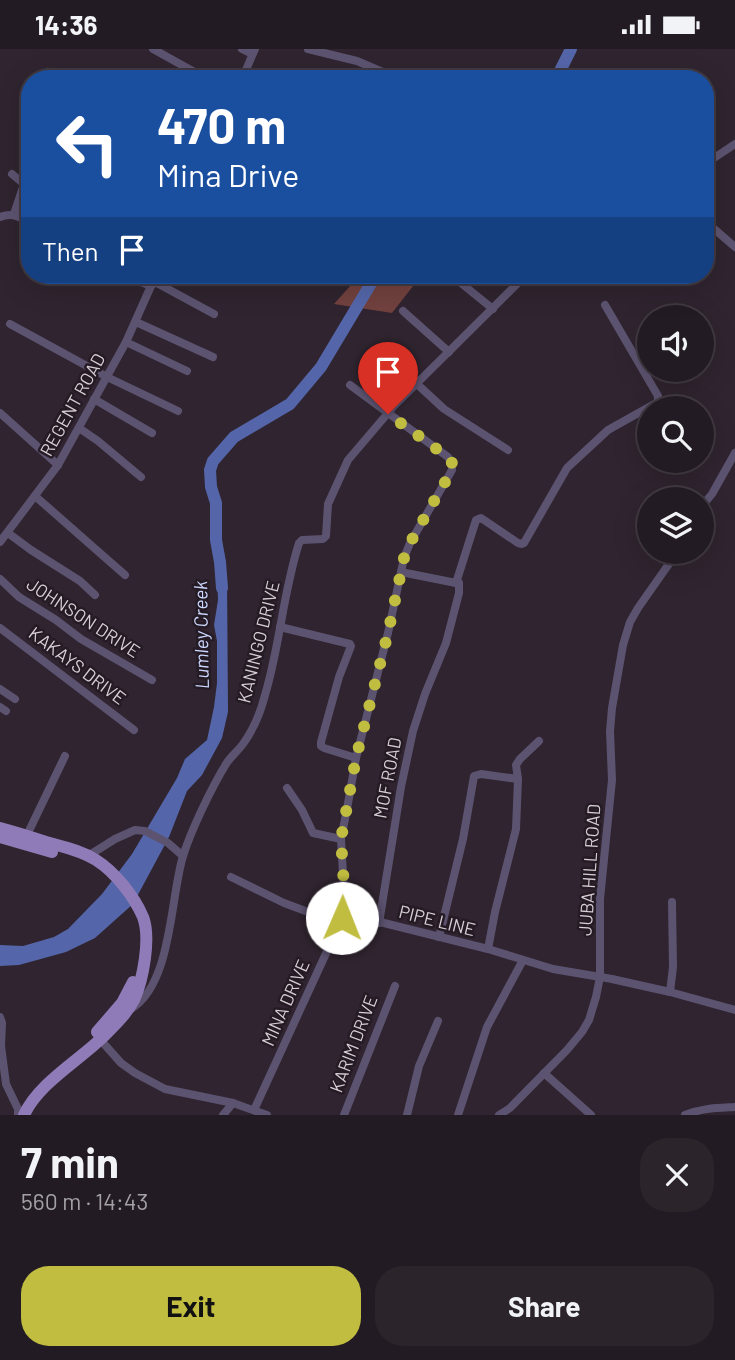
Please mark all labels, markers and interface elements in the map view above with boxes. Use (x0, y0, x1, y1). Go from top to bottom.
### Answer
text: 14:36 (35, 9, 97, 40)
text: 470 m (157, 95, 286, 154)
icon: left (42, 98, 133, 189)
text: Mina Drive (157, 155, 299, 193)
icon: arrive (113, 231, 151, 269)
text: Then (42, 235, 99, 266)
map controls (637, 305, 714, 564)
button: sound (637, 305, 714, 382)
pin (358, 342, 418, 414)
street label: REGENT ROAD (35, 349, 109, 460)
icon: arrive (369, 353, 407, 391)
button: search (637, 396, 714, 473)
button: layers (637, 487, 714, 564)
street label: JOHNSON DRIVE (23, 572, 144, 662)
street label: KANINGO DRIVE (232, 578, 284, 705)
water label: Lumley Creek (188, 580, 213, 689)
street label: KAKAYS DRIVE (25, 622, 130, 709)
street label: MOF ROAD (368, 735, 406, 820)
street label: JUBA HILL ROAD (573, 803, 605, 937)
position arrow (305, 881, 379, 955)
street label: PIPE LINE (397, 900, 478, 940)
street label: MINA DRIVE (256, 956, 314, 1049)
street label: KARIM DRIVE (324, 992, 382, 1095)
text: 7 min (21, 1136, 119, 1186)
button: close (640, 1138, 714, 1212)
text: 560 m · 14:43 (21, 1187, 148, 1215)
button: Exit (21, 1266, 361, 1346)
button: Share (375, 1266, 714, 1346)

